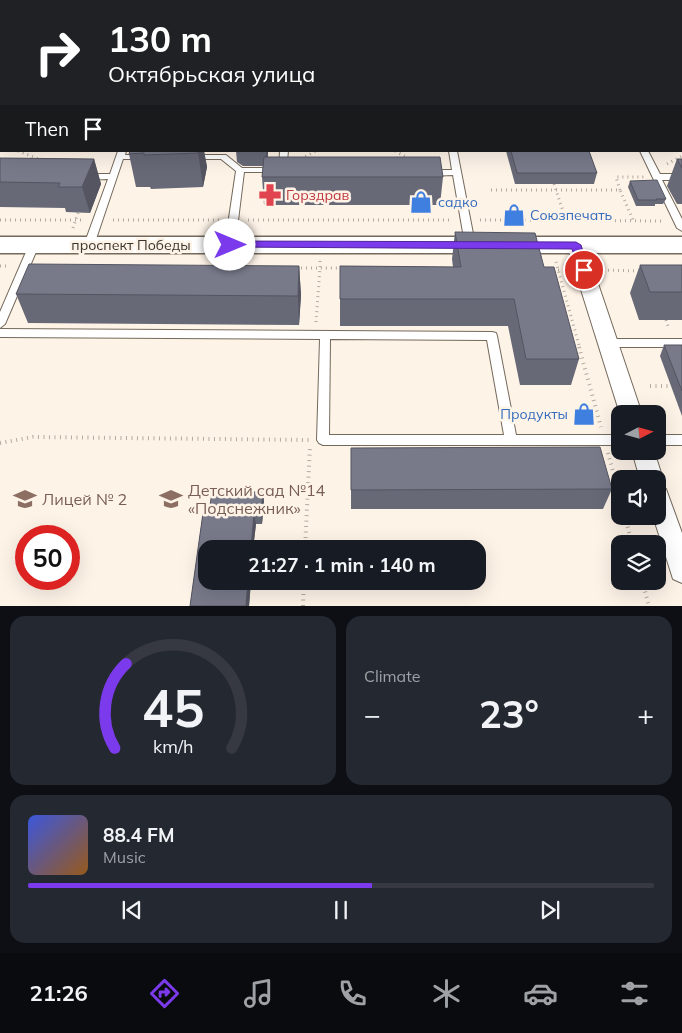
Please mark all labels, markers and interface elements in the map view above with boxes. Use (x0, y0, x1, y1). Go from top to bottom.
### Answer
text: 130 m (108, 17, 212, 61)
icon: right (25, 20, 90, 85)
text: Октябрьская улица (108, 60, 316, 88)
icon: arrive (79, 115, 107, 143)
text: Then (25, 117, 69, 141)
pharmacy icon: Горздрав (257, 182, 283, 208)
place label: Горздрав (286, 186, 350, 204)
shop icon: садко (408, 189, 434, 215)
place label: садко (438, 193, 478, 211)
shop icon: Союзпечать (501, 202, 527, 228)
place label: Союзпечать (530, 206, 613, 224)
position arrow (203, 218, 255, 270)
street label: проспект Победы (71, 236, 191, 254)
pin (563, 249, 605, 291)
icon: arrive (570, 256, 598, 284)
shop icon: Продукты (571, 401, 597, 427)
place label: Продукты (500, 405, 568, 423)
north arrow (611, 405, 666, 460)
map controls (611, 405, 666, 590)
button: sound (611, 470, 666, 525)
place label: Детский сад №14 «Подснежник» (188, 480, 326, 518)
school or university icon: Лицей № 2 (12, 486, 38, 512)
school or university icon: Детский сад №14 «Подснежник» (158, 486, 184, 512)
place label: Лицей № 2 (42, 489, 127, 509)
speed limit sign: 50 (15, 525, 80, 590)
button: layers (611, 535, 666, 590)
text: 21:27 · 1 min · 140 m (248, 553, 436, 577)
text: Climate (364, 666, 420, 686)
text: 45 (142, 675, 204, 740)
text: 23° (479, 690, 539, 738)
text: − (364, 697, 381, 732)
text: + (637, 697, 654, 732)
text: km/h (153, 735, 193, 757)
text: 88.4 FM (103, 823, 175, 847)
text: Music (103, 847, 146, 867)
icon: previous (118, 896, 146, 924)
icon: pause (327, 896, 355, 924)
icon: next (536, 896, 564, 924)
icon: directions (147, 976, 182, 1011)
icon: music (241, 976, 276, 1011)
icon: phone (335, 976, 370, 1011)
icon: climate (429, 976, 464, 1011)
icon: car (523, 976, 558, 1011)
icon: filters (617, 976, 652, 1011)
text: 21:26 (30, 979, 88, 1007)

